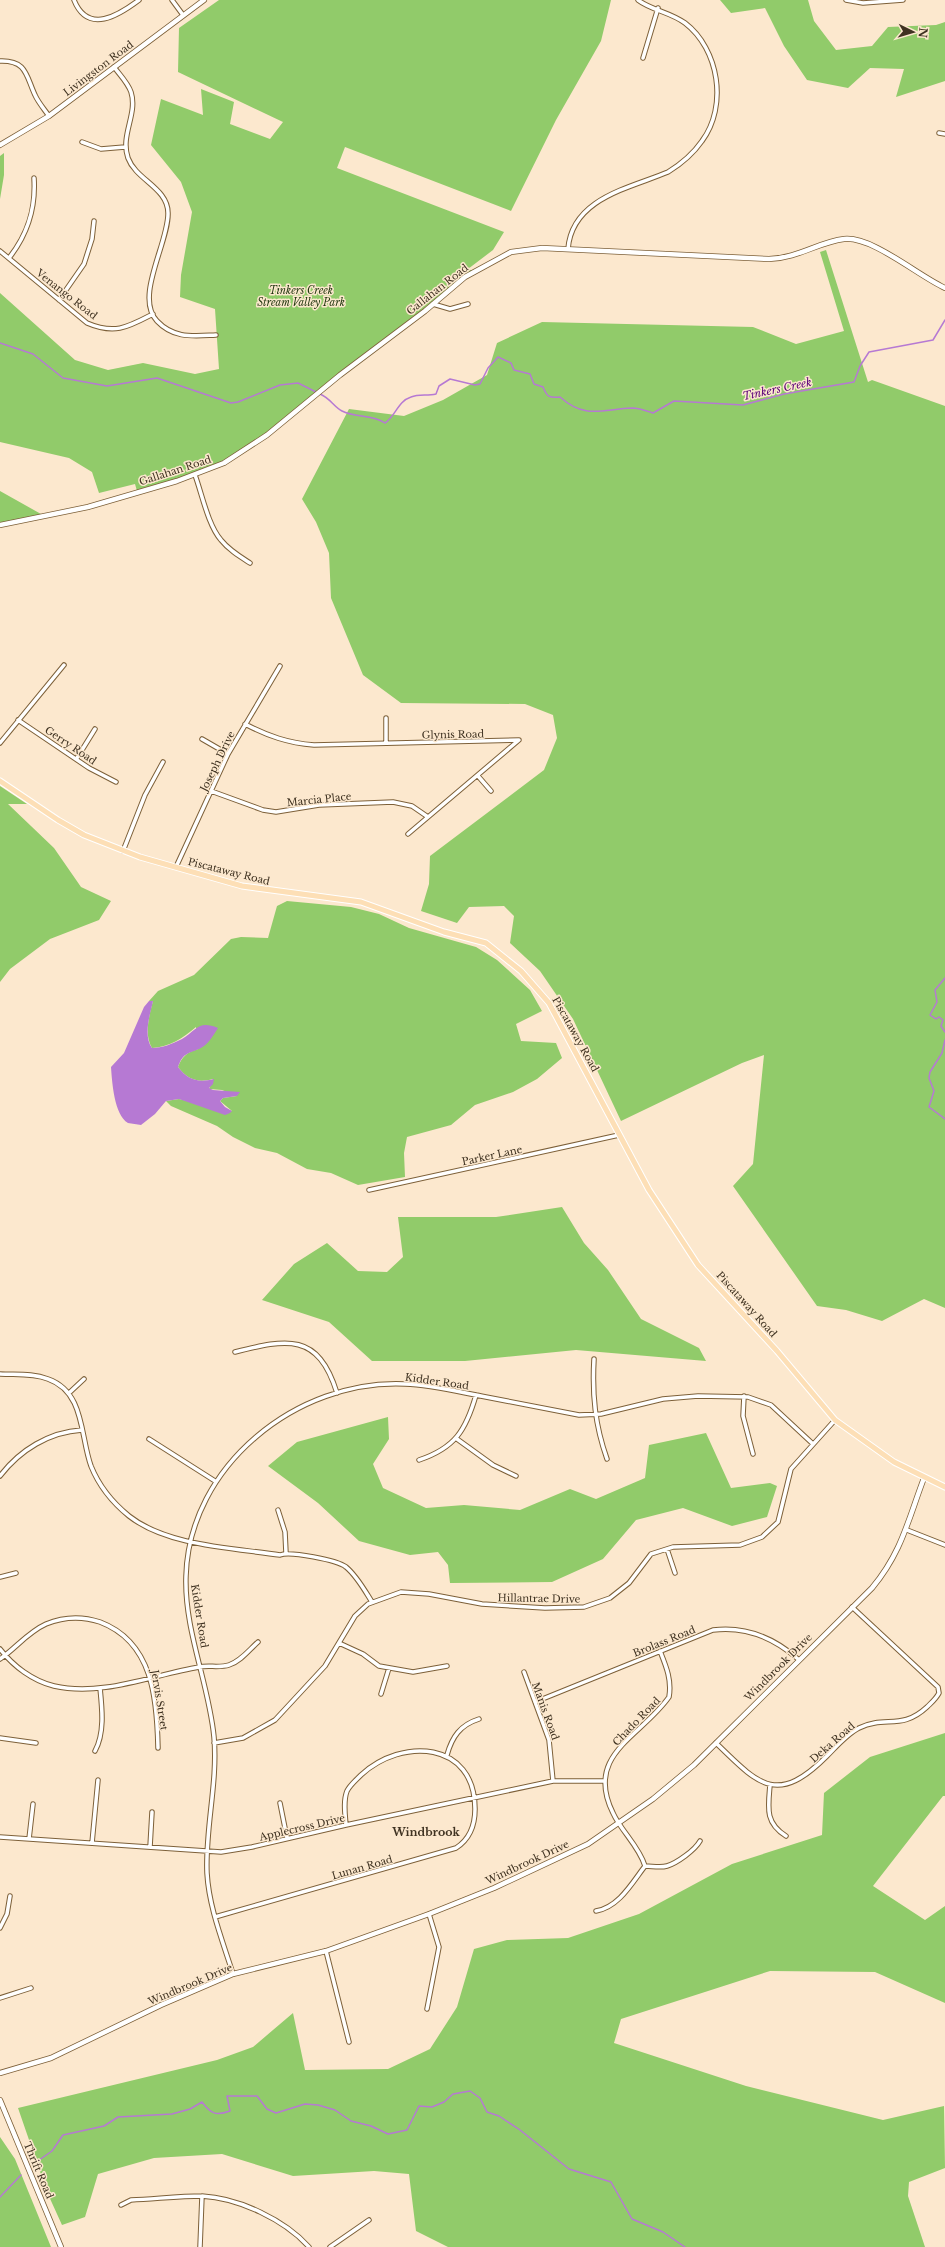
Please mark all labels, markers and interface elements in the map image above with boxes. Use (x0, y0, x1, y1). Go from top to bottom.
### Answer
north arrow (893, 12, 933, 52)
text: N (915, 27, 930, 39)
street label: Livingston Road (61, 38, 136, 99)
street label: Gallahan Road (404, 261, 471, 318)
street label: Venango Road (33, 266, 100, 322)
park label: Tinkers Creek Stream Valley Park (257, 284, 345, 309)
water label: Tinkers Creek (741, 375, 813, 403)
street label: Gallahan Road (137, 453, 213, 488)
street label: Gerry Road (42, 723, 99, 768)
street label: Glynis Road (422, 727, 485, 742)
street label: Joseph Drive (196, 729, 238, 795)
street label: Marcia Place (286, 790, 352, 809)
street label: Piscataway Road (186, 855, 272, 888)
street label: Piscataway Road (549, 994, 602, 1074)
street label: Parker Lane (461, 1143, 524, 1168)
street label: Piscataway Road (714, 1269, 780, 1340)
street label: Kidder Road (404, 1371, 470, 1392)
street label: Kidder Road (188, 1583, 211, 1649)
street label: Hillantrae Drive (497, 1591, 581, 1606)
street label: Brolass Road (631, 1623, 698, 1660)
street label: Windbrook Drive (741, 1631, 815, 1705)
street label: Jervis Street (148, 1667, 171, 1732)
street label: Manis Road (529, 1680, 562, 1742)
street label: Chado Road (610, 1694, 663, 1749)
street label: Deka Road (807, 1719, 858, 1766)
street label: Applecross Drive (257, 1811, 346, 1844)
district label: Windbrook (391, 1825, 461, 1839)
street label: Windbrook Drive (483, 1837, 571, 1888)
street label: Lunan Road (330, 1853, 394, 1882)
street label: Windbrook Drive (145, 1961, 235, 2009)
street label: Thrift Road (21, 2140, 56, 2201)

